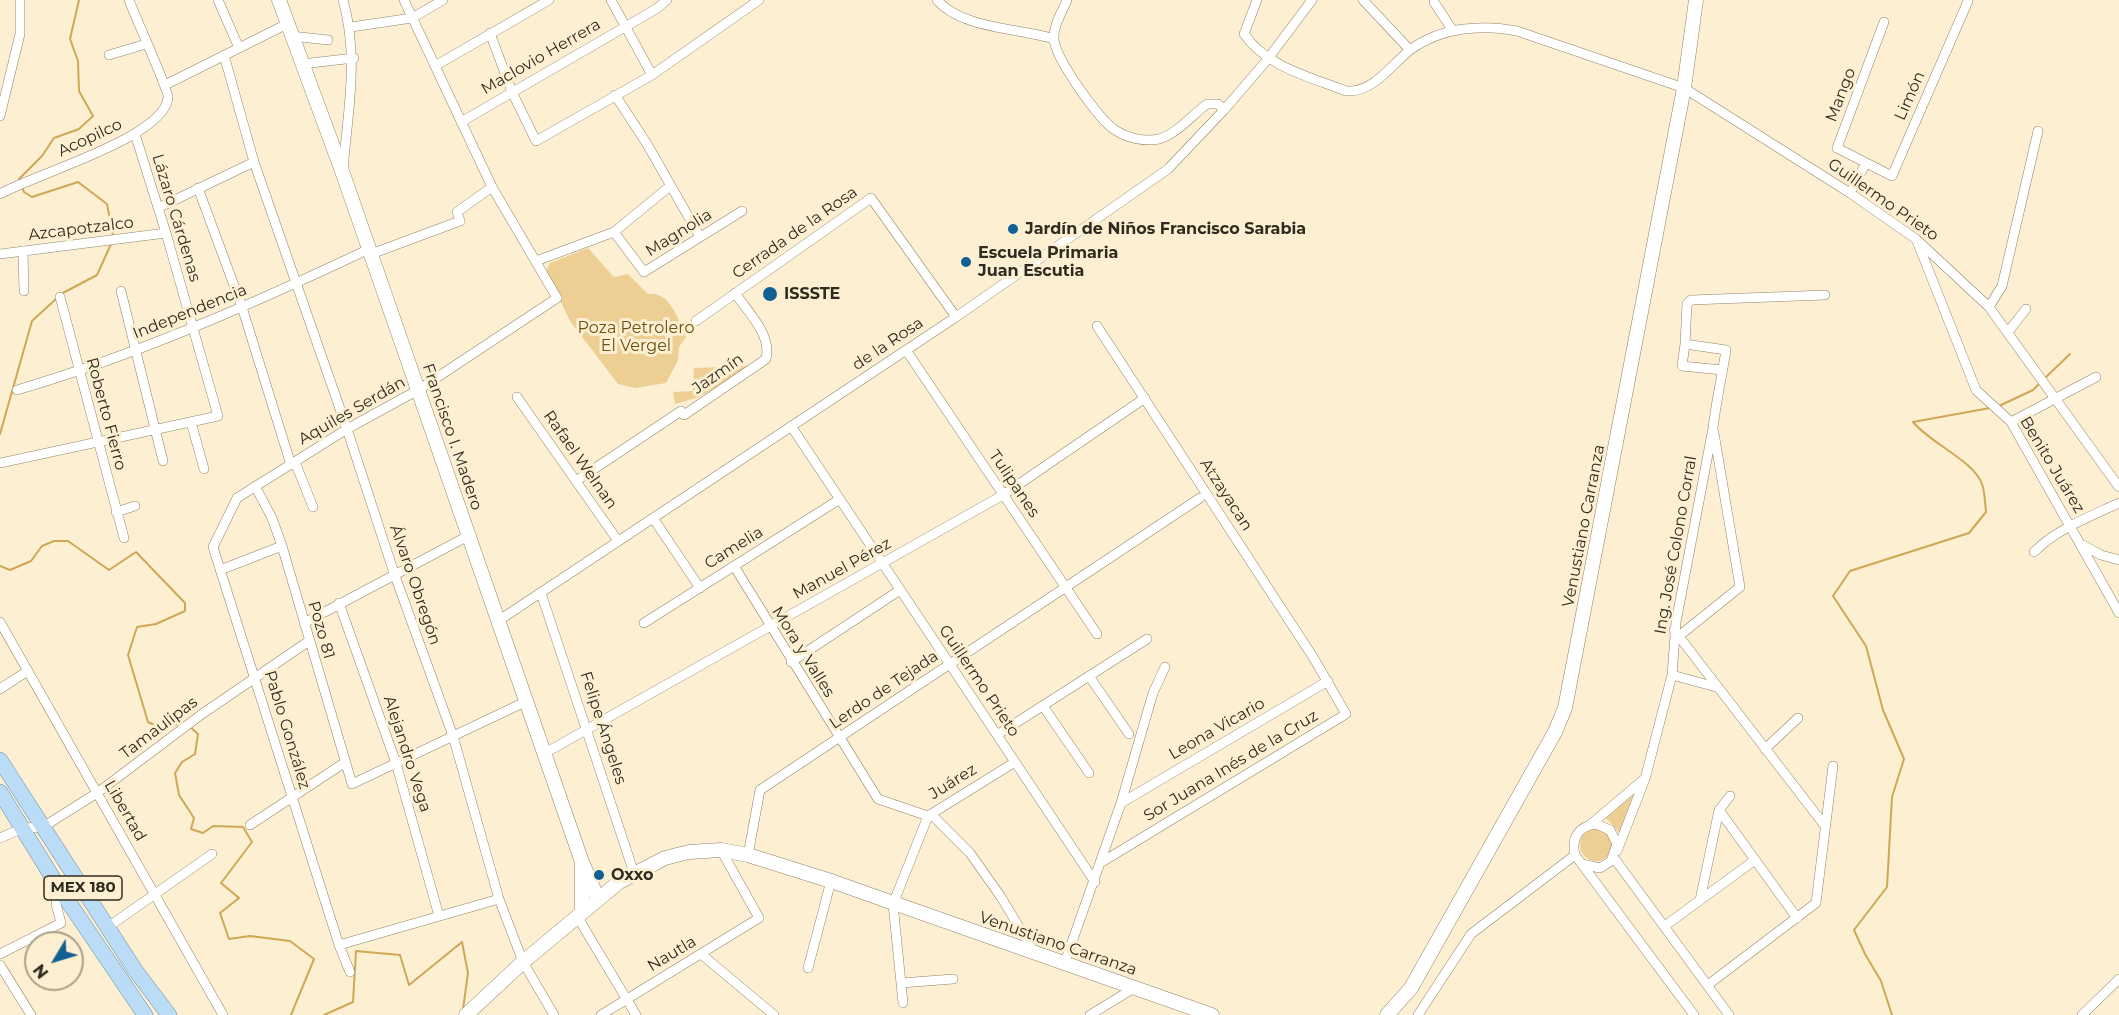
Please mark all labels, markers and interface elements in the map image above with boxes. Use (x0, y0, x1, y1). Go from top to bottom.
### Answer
street label: Maclovio Herrera (478, 15, 604, 99)
street label: Mango (1822, 65, 1860, 125)
street label: Limón (1891, 69, 1929, 123)
street label: Acopilco (55, 115, 125, 161)
street label: Lázaro Cárdenas (147, 152, 205, 284)
street label: Guillermo Prieto (1824, 155, 1942, 245)
street label: Cerrada de la Rosa (729, 183, 861, 283)
street label: Magnolia (642, 205, 716, 261)
street label: Azcapotzalco (27, 213, 135, 245)
place label: Jardín de Niños Francisco Sarabia (1025, 219, 1306, 239)
marker: Jardín de Niños Francisco Sarabia (1006, 222, 1020, 236)
place label: Escuela Primaria Juan Escutia (978, 243, 1118, 281)
marker: Escuela Primaria Juan Escutia (959, 255, 973, 269)
street label: Independencia (130, 280, 250, 344)
place label: ISSSTE (784, 284, 840, 304)
marker: ISSSTE (761, 285, 779, 303)
street label: de la Rosa (849, 313, 927, 375)
park label: Poza Petrolero El Vergel (578, 318, 694, 356)
street label: Jazmín (689, 350, 747, 398)
street label: Roberto Fierro (82, 356, 130, 472)
street label: Francisco I. Madero (418, 361, 486, 513)
street label: Aquiles Serdán (295, 373, 409, 449)
street label: Rafael Welnan (539, 407, 621, 513)
street label: Benito Juárez (2016, 413, 2088, 517)
street label: Venustiano Carranza (1559, 443, 1609, 609)
street label: Tulipanes (985, 447, 1043, 521)
street label: Ing. José Colono Corral (1651, 454, 1701, 636)
street label: Atzayacan (1196, 455, 1256, 535)
street label: Álvaro Obregón (385, 522, 445, 648)
street label: Camelia (701, 523, 767, 573)
street label: Manuel Pérez (790, 534, 894, 604)
street label: Pozo 81 (304, 599, 338, 661)
street label: Mora y Valles (767, 603, 839, 701)
street label: Guillermo Prieto (934, 621, 1024, 741)
street label: Lerdo de Tejada (826, 647, 942, 733)
street label: Pablo González (260, 668, 314, 792)
street label: Felipe Ángeles (576, 669, 630, 787)
street label: Tamaulipas (116, 693, 202, 763)
street label: Alejandro Vega (379, 693, 435, 815)
street label: Leona Vicario (1166, 694, 1268, 764)
street label: Sor Juana Inés de la Cruz (1140, 706, 1322, 826)
street label: Juárez (926, 760, 980, 804)
street label: Libertad (100, 777, 150, 845)
place label: Oxxo (611, 865, 654, 885)
marker: Oxxo (592, 868, 606, 882)
road number: MEX 180 (44, 876, 122, 900)
street label: Venustiano Carranza (977, 908, 1139, 980)
north arrow (24, 931, 84, 991)
street label: Nautla (644, 932, 700, 976)
text: N (30, 960, 52, 982)

